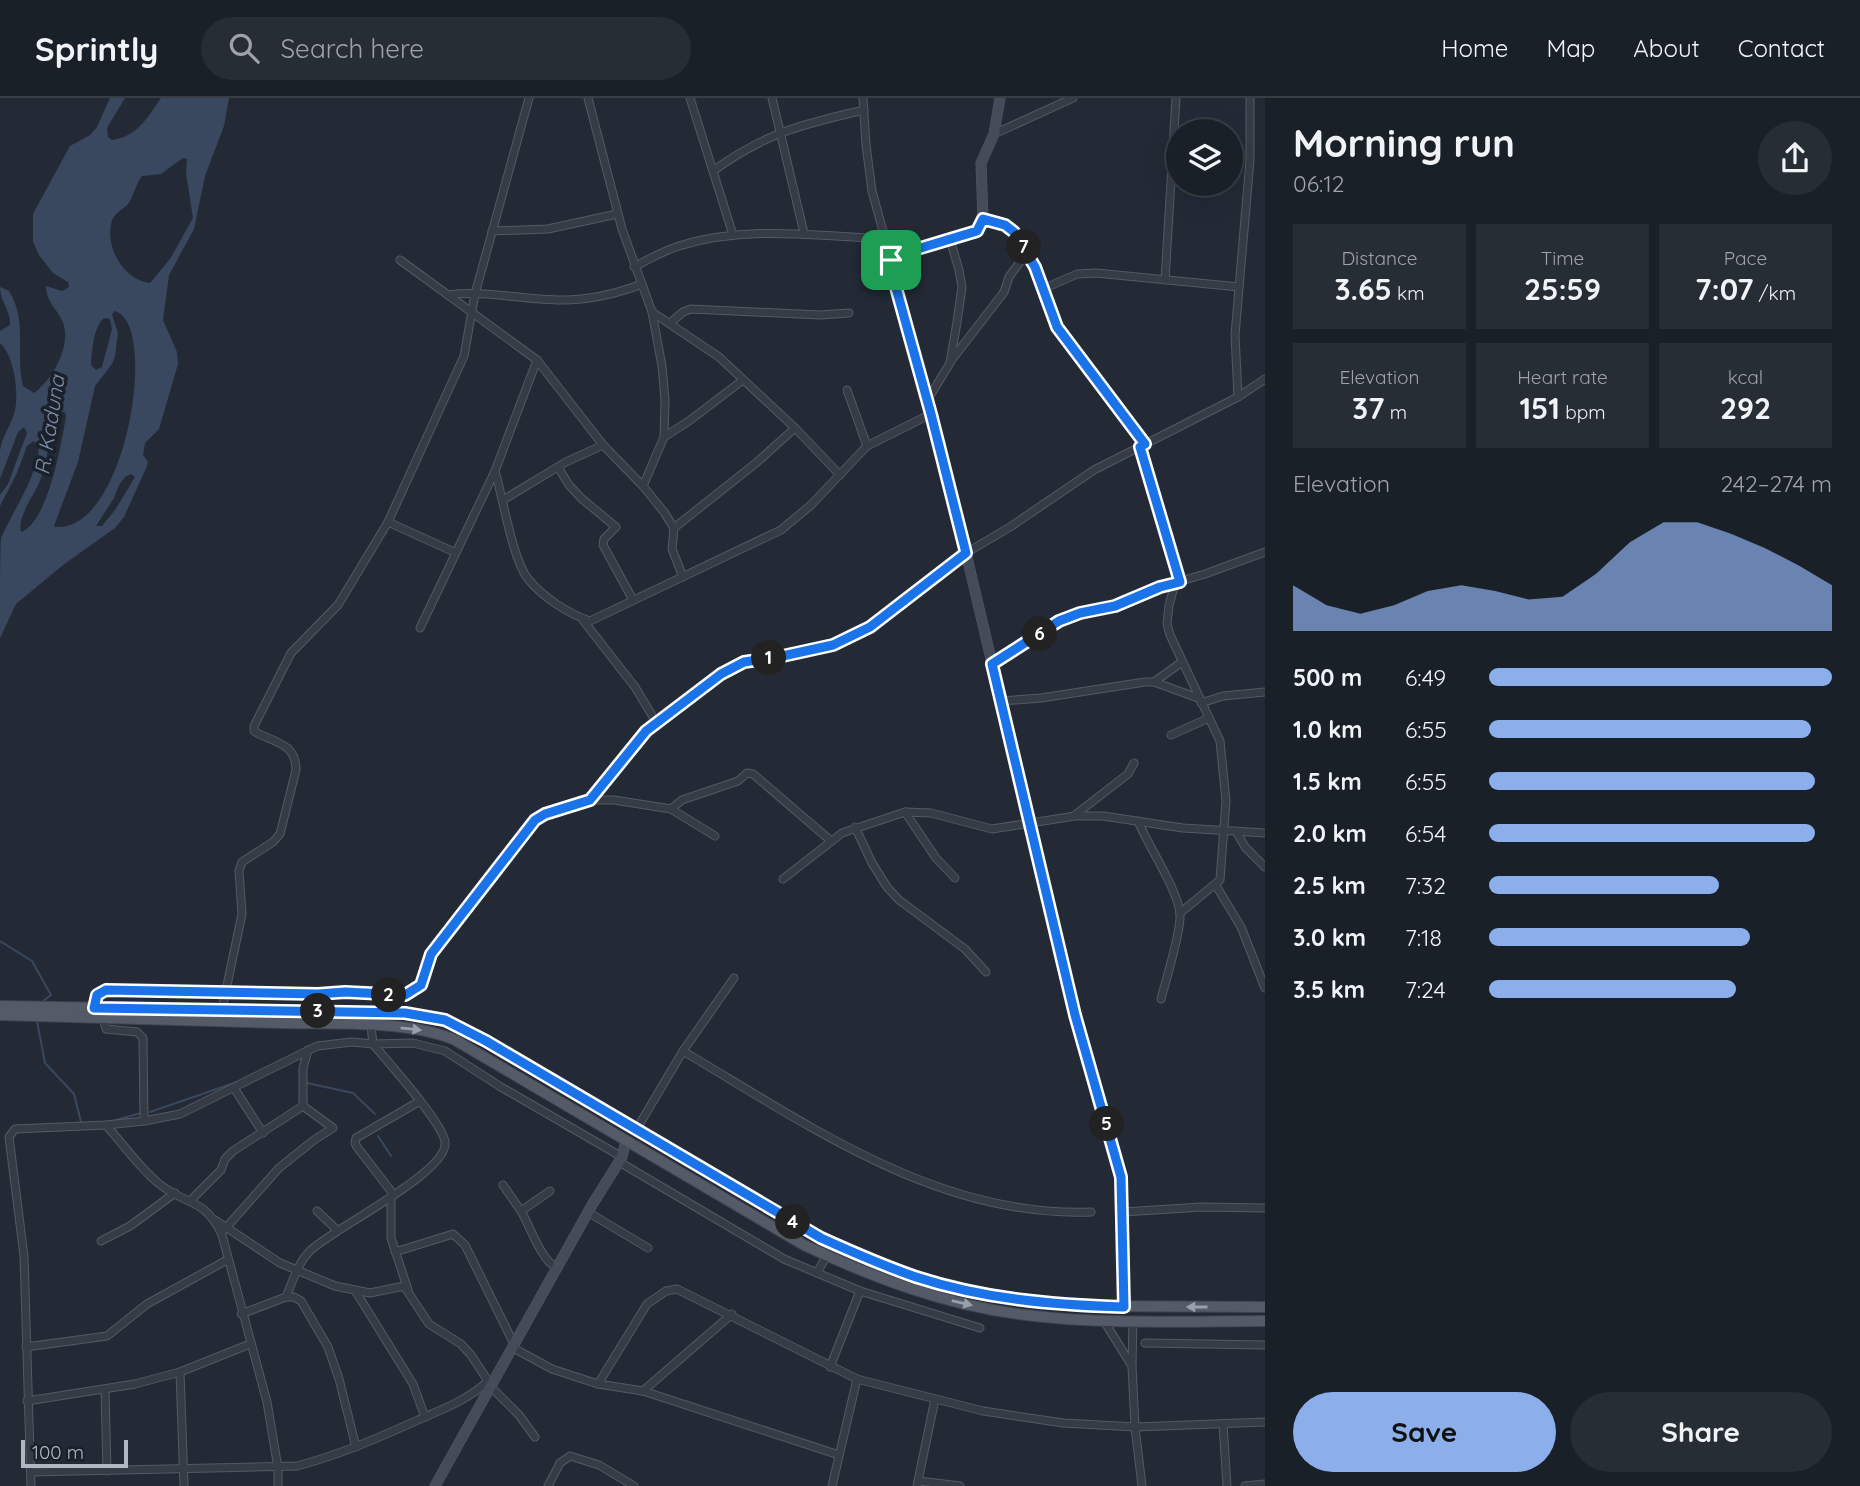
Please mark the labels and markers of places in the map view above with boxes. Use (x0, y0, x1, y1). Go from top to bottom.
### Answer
pin (861, 230, 921, 290)
pin: 7 (1006, 230, 1042, 264)
pin: 6 (1023, 616, 1058, 652)
pin: 1 (752, 640, 786, 676)
pin: 2 (372, 978, 406, 1012)
pin: 3 (300, 993, 336, 1028)
pin: 5 (1090, 1107, 1124, 1142)
pin: 4 (776, 1204, 810, 1240)

